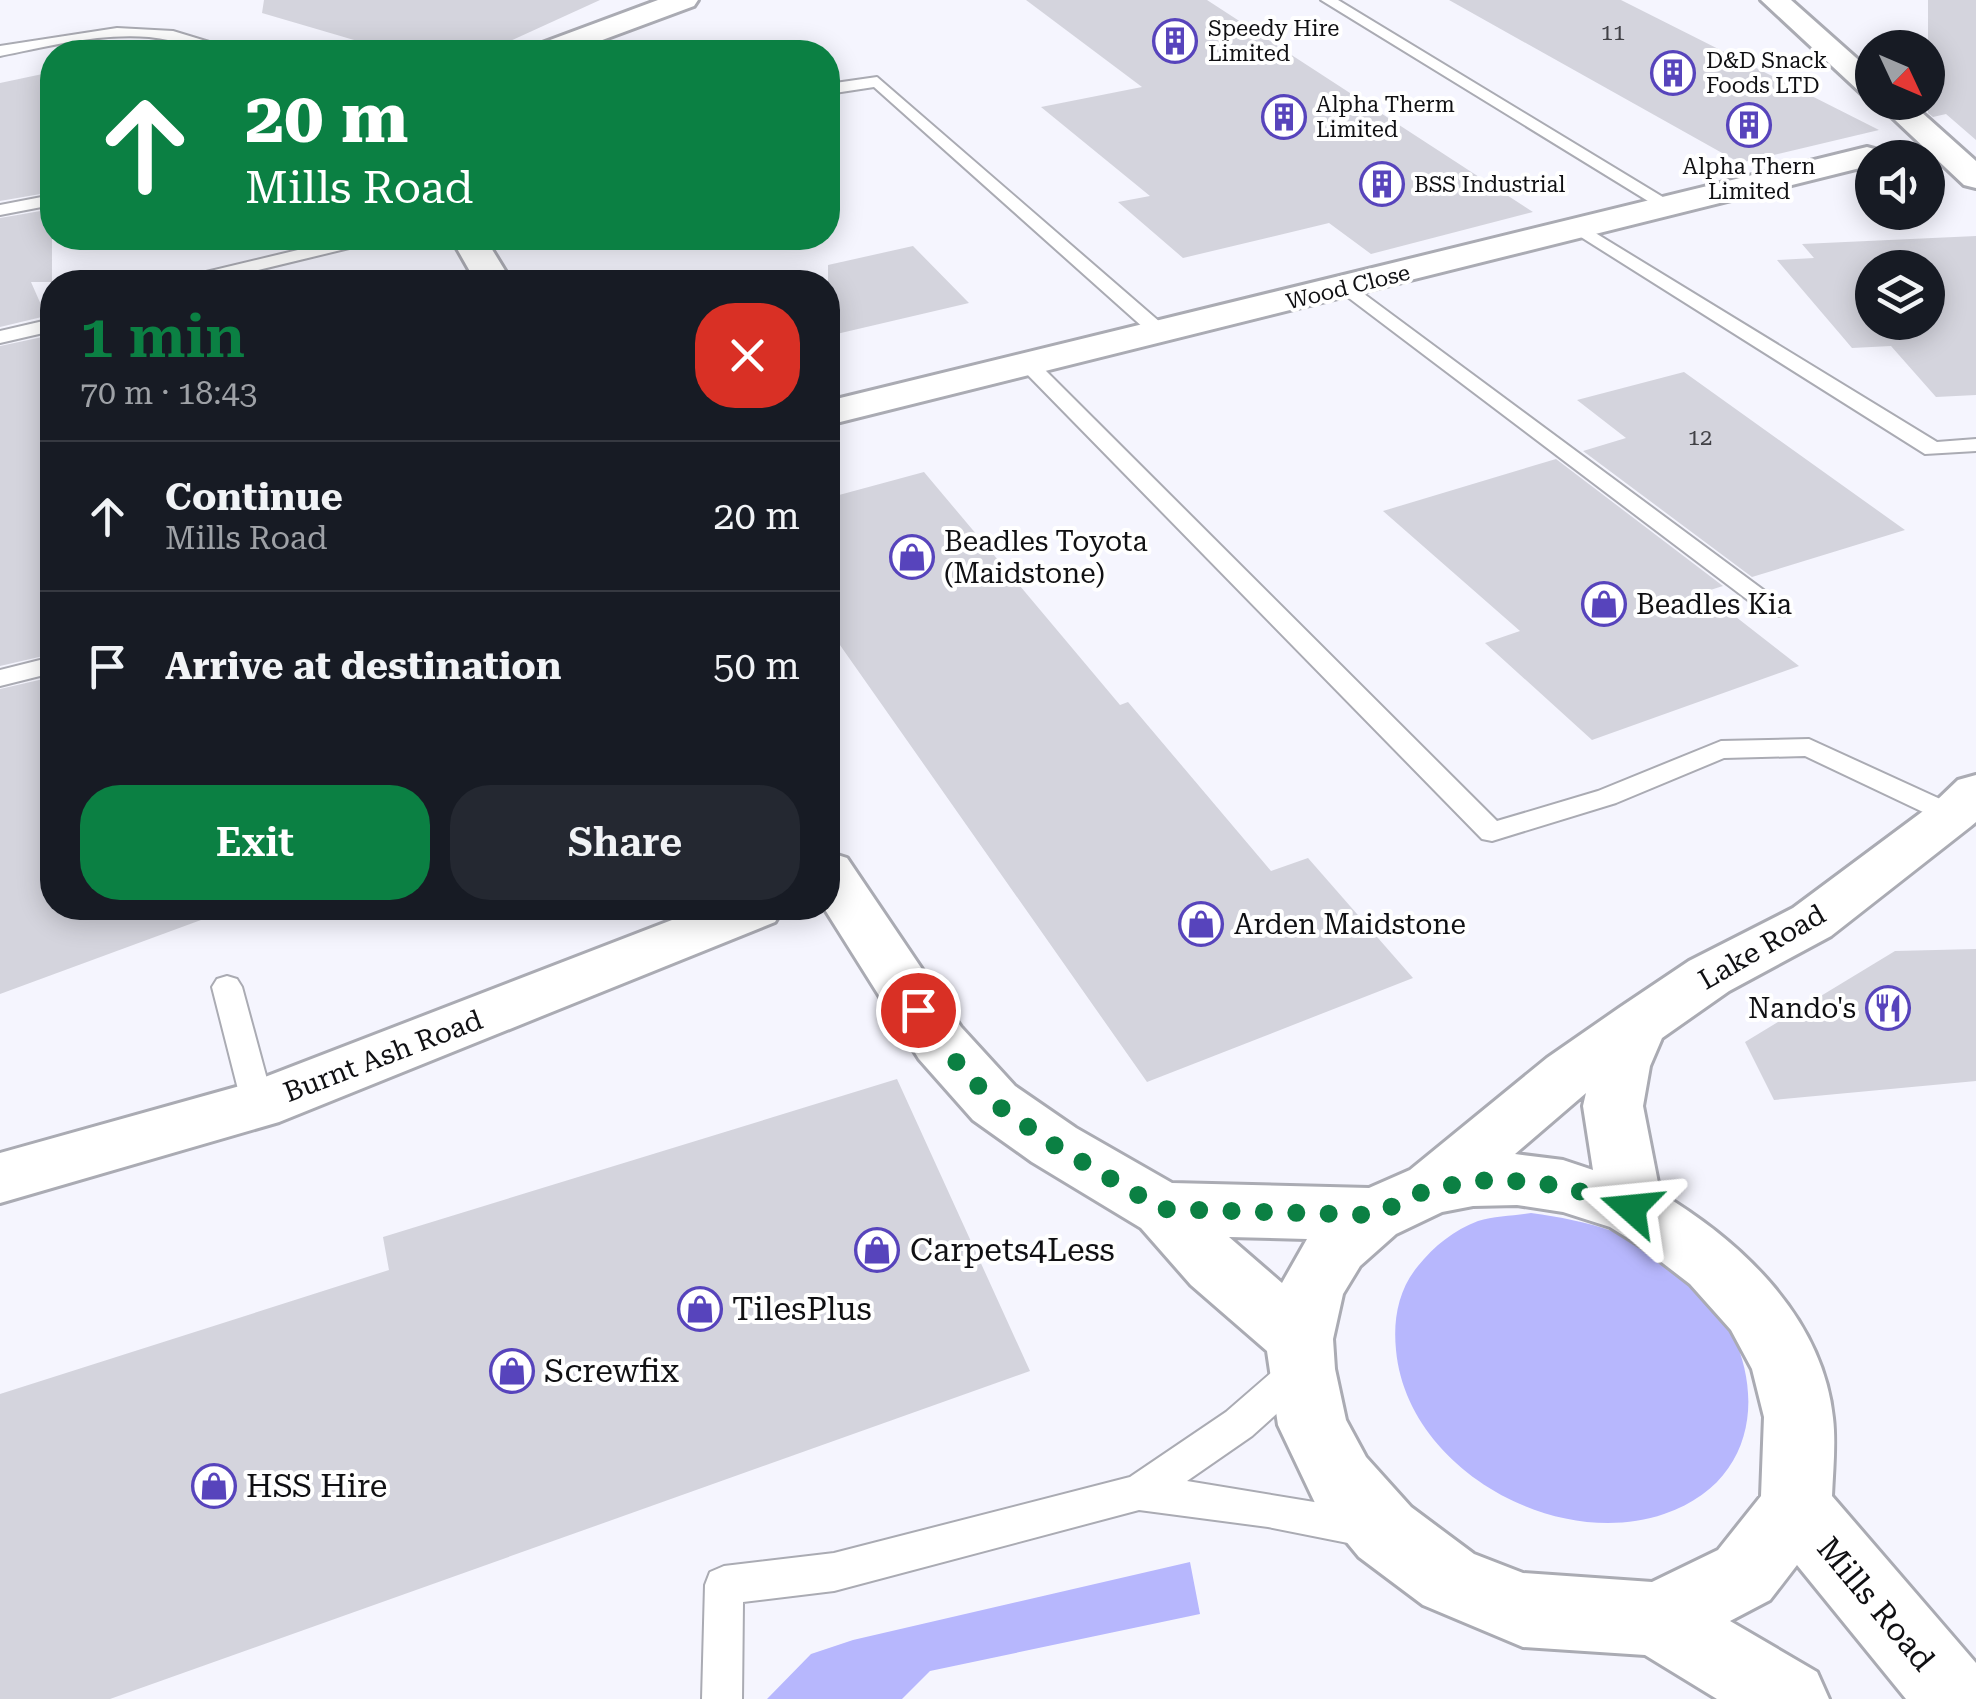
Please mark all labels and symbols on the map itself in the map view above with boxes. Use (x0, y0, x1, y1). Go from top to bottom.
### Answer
place label: Speedy Hire Limited (1208, 16, 1339, 66)
building icon: Speedy Hire Limited (1152, 18, 1198, 64)
house number: 11 (1601, 20, 1625, 45)
north arrow (1855, 30, 1945, 120)
place label: D&D Snack Foods LTD (1706, 48, 1827, 98)
building icon: D&D Snack Foods LTD (1650, 50, 1696, 96)
place label: Alpha Therm Limited (1316, 92, 1455, 142)
building icon: Alpha Therm Limited (1261, 94, 1307, 140)
building icon: Alpha Thern Limited (1726, 102, 1772, 148)
place label: Alpha Thern Limited (1683, 154, 1815, 204)
building icon: BSS Industrial (1359, 161, 1405, 207)
place label: BSS Industrial (1414, 172, 1565, 197)
street label: Wood Close (1284, 260, 1412, 314)
house number: 12 (1688, 425, 1712, 450)
place label: Beadles Toyota (Maidstone) (944, 525, 1148, 590)
shop icon: Beadles Toyota (Maidstone) (889, 534, 935, 580)
shop icon: Beadles Kia (1581, 581, 1627, 627)
place label: Beadles Kia (1636, 588, 1792, 621)
street label: Lake Road (1693, 897, 1831, 997)
shop icon: Arden Maidstone (1178, 901, 1224, 947)
place label: Arden Maidstone (1234, 908, 1466, 941)
pin (876, 968, 961, 1053)
restaurant icon: Nando's (1865, 985, 1911, 1031)
place label: Nando's (1748, 992, 1856, 1025)
street label: Burnt Ash Road (279, 1003, 487, 1109)
position arrow (1579, 1156, 1683, 1260)
shop icon: Carpets4Less (854, 1227, 900, 1273)
place label: Carpets4Less (910, 1231, 1115, 1269)
shop icon: TilesPlus (677, 1286, 723, 1332)
place label: TilesPlus (732, 1290, 872, 1328)
shop icon: Screwfix (489, 1348, 535, 1394)
place label: Screwfix (544, 1352, 680, 1390)
shop icon: HSS Hire (191, 1463, 237, 1509)
place label: HSS Hire (246, 1467, 387, 1505)
street label: Mills Road (1809, 1530, 1943, 1678)

